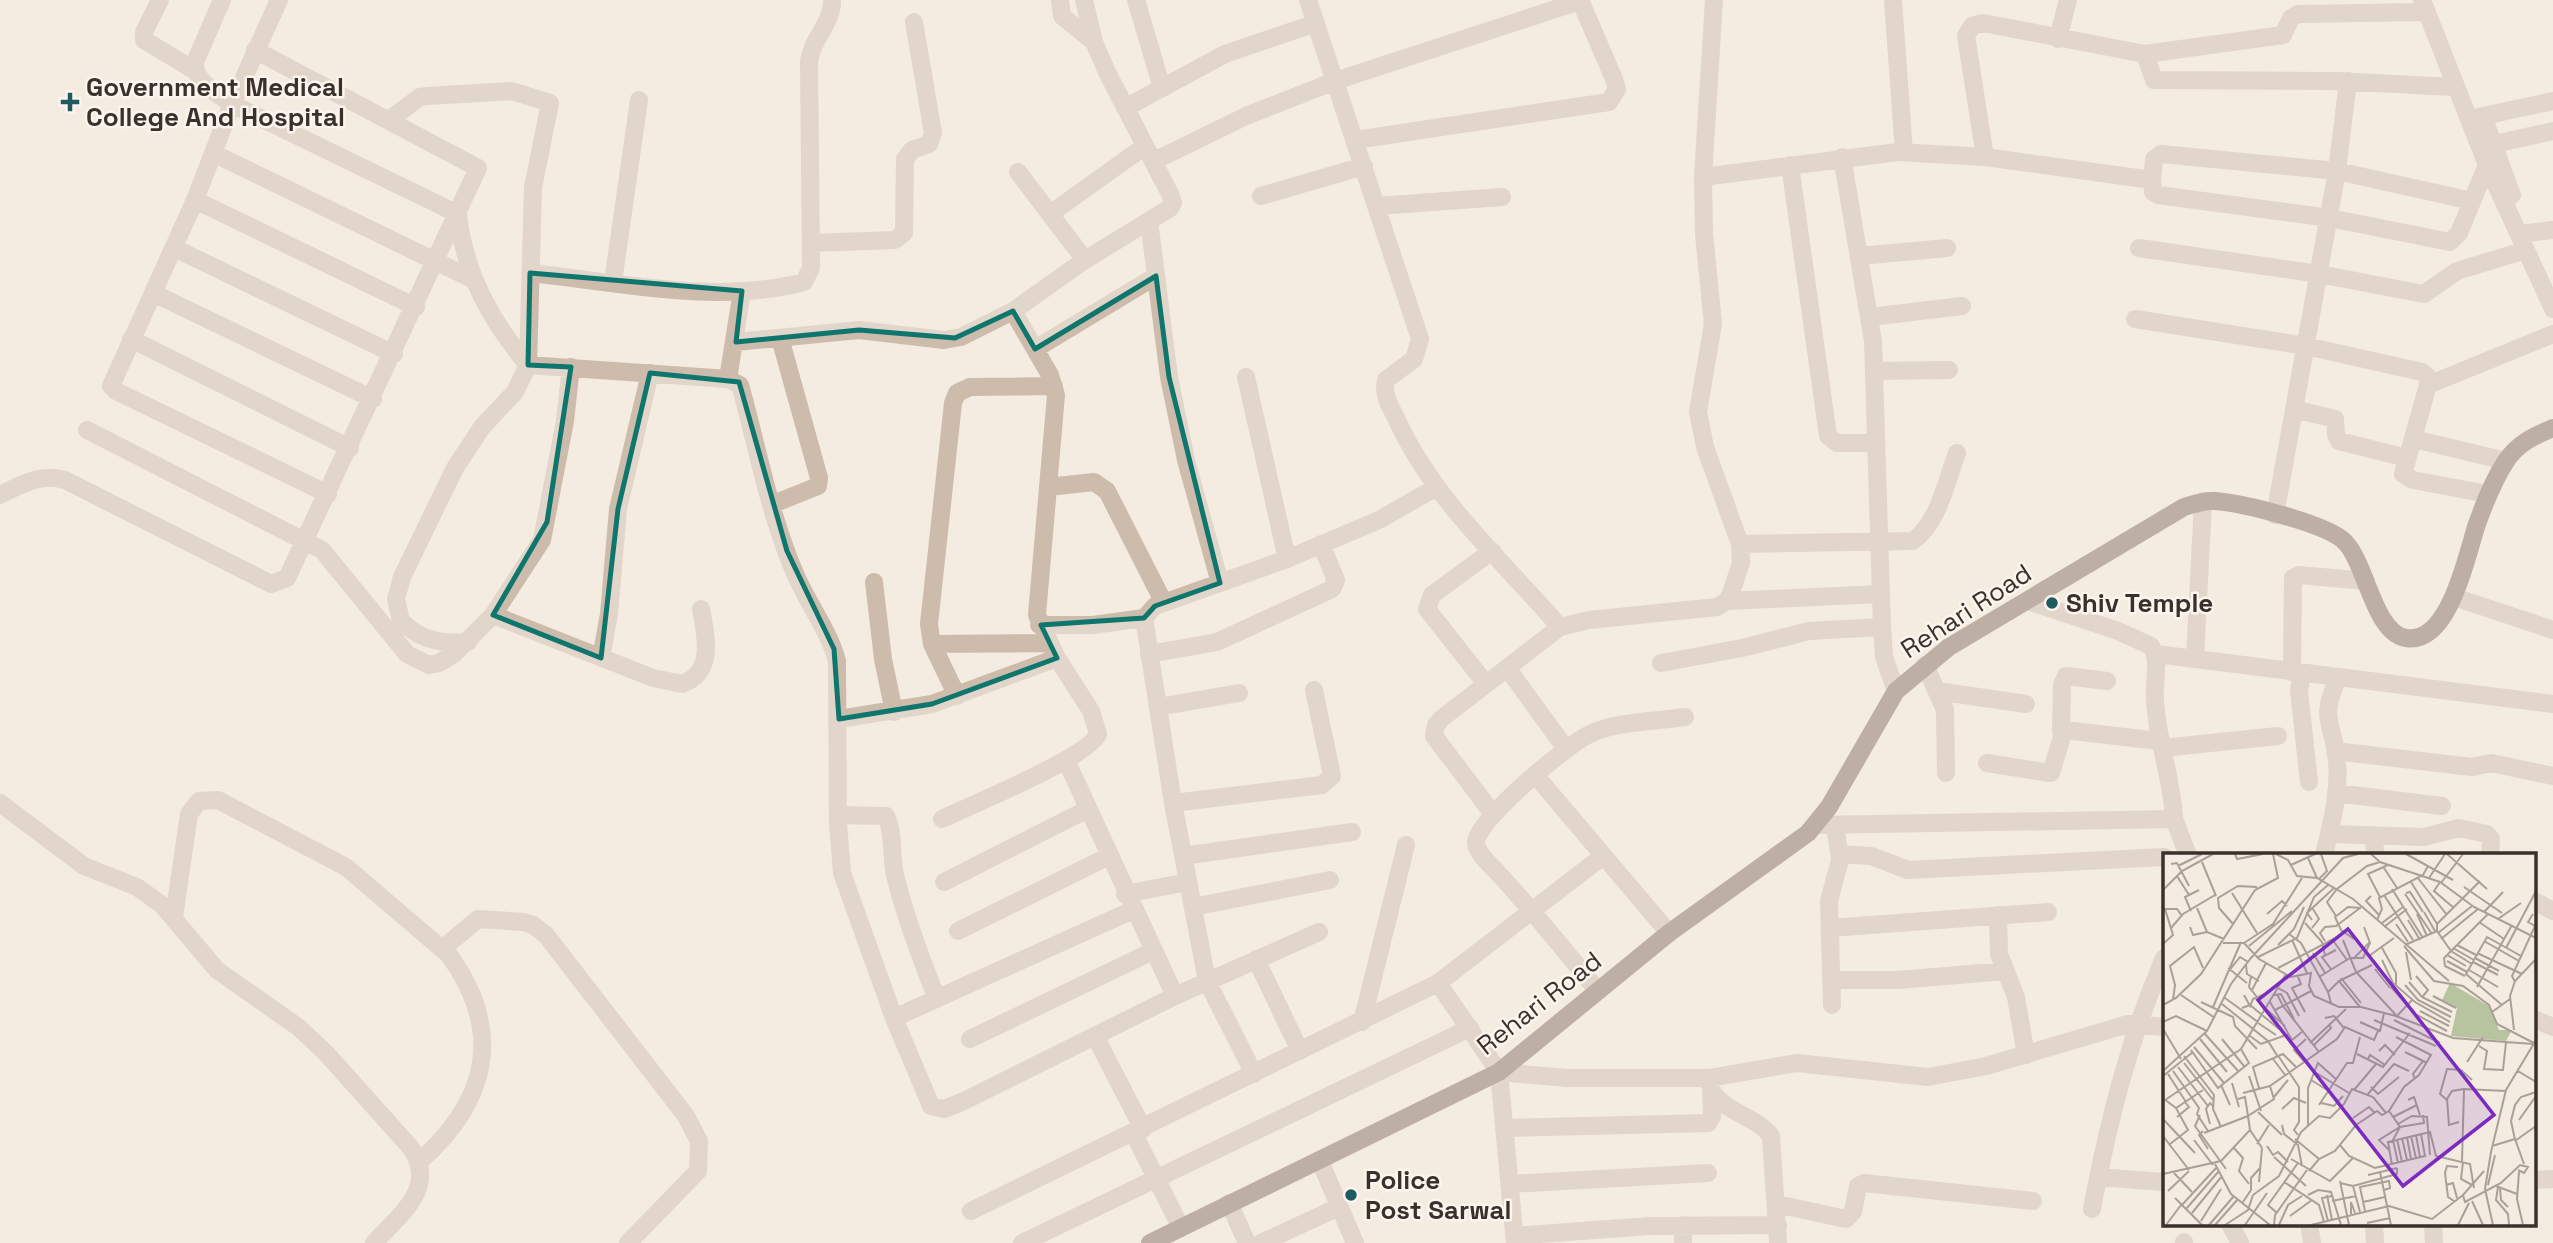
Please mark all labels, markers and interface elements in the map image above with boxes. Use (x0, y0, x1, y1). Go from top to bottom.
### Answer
place label: Government Medical College And Hospital (86, 70, 345, 134)
marker: Government Medical College And Hospital (60, 92, 80, 112)
street label: Rehari Road (1894, 556, 2038, 666)
place label: Shiv Temple (2066, 586, 2213, 620)
marker: Shiv Temple (2044, 595, 2060, 611)
inset map (2163, 853, 2536, 1226)
street label: Rehari Road (1470, 944, 1608, 1062)
place label: Police Post Sarwal (1365, 1163, 1512, 1227)
marker: Police Post Sarwal (1343, 1187, 1359, 1203)

